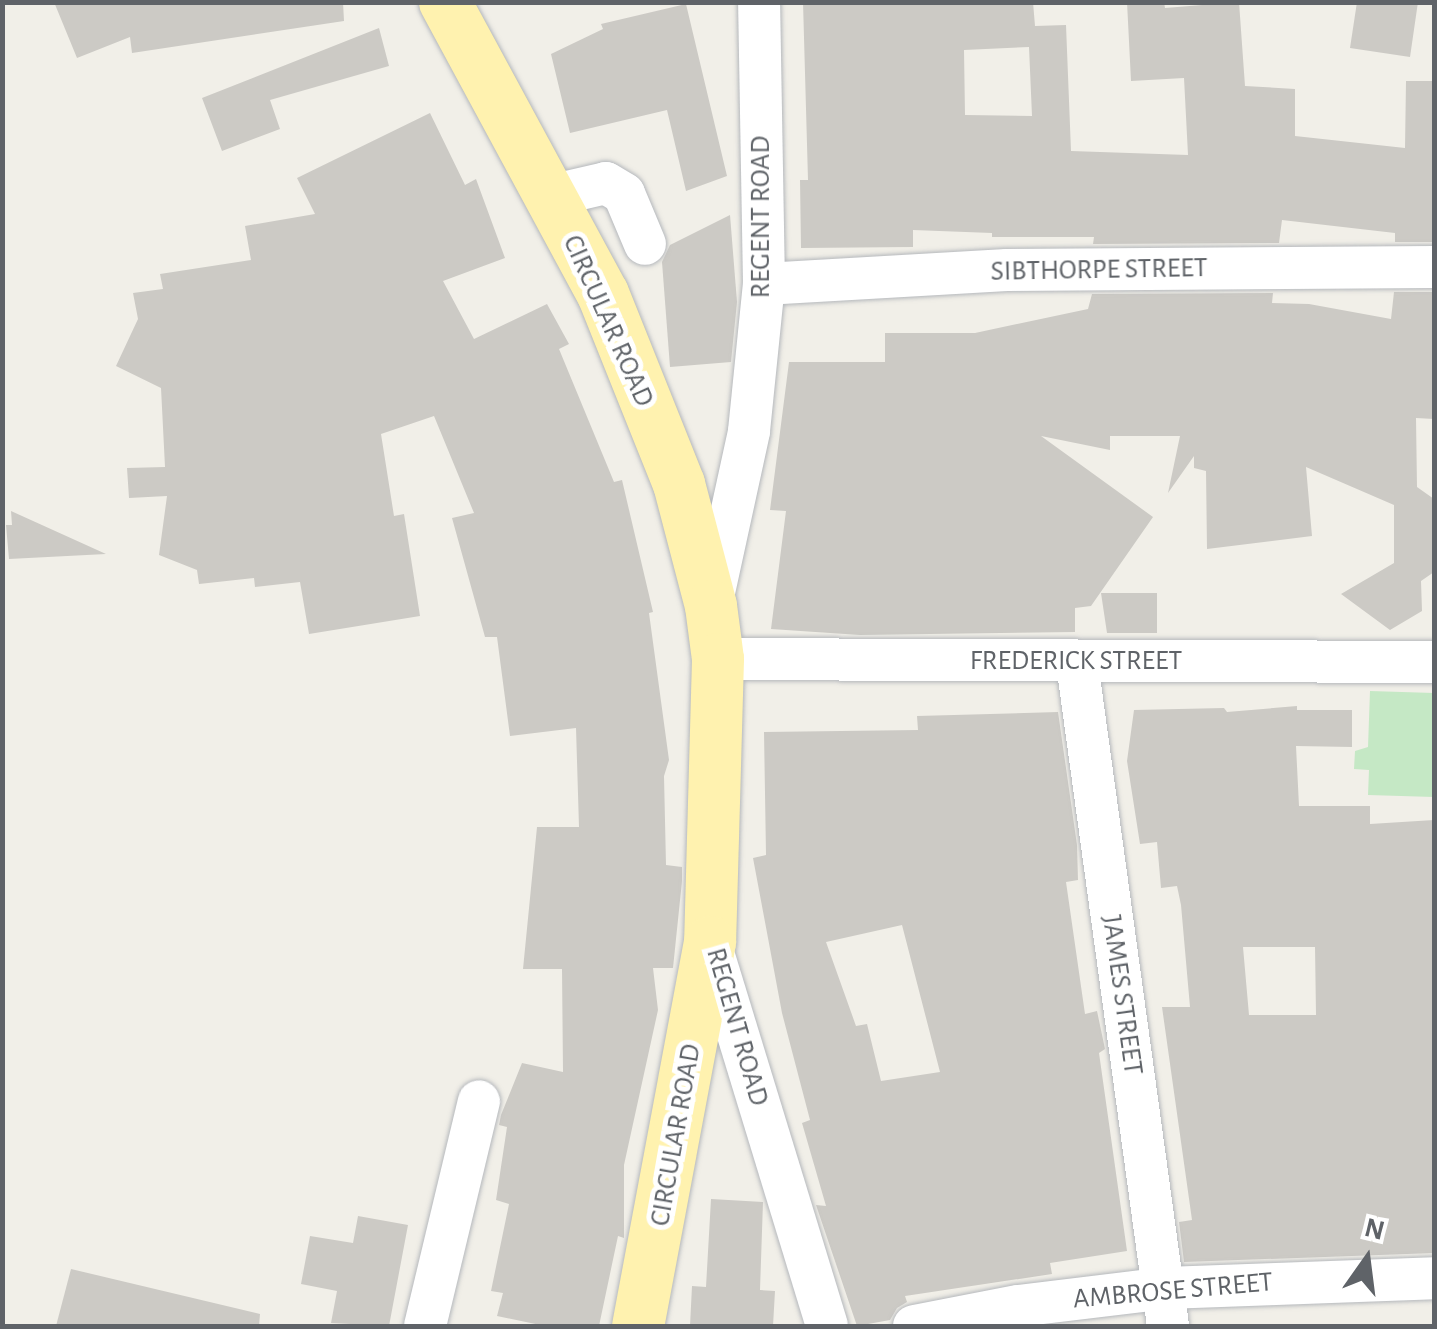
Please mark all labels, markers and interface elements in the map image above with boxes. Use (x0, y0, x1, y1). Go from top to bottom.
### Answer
street label: REGENT ROAD (744, 136, 778, 298)
street label: CIRCULAR ROAD (555, 230, 661, 412)
street label: SIBTHORPE STREET (990, 251, 1208, 289)
street label: FREDERICK STREET (970, 644, 1182, 678)
street label: JAMES STREET (1094, 913, 1150, 1077)
street label: REGENT ROAD (698, 944, 776, 1110)
street label: CIRCULAR ROAD (643, 1041, 709, 1229)
north arrow (1317, 1209, 1417, 1309)
text: N (1361, 1214, 1387, 1246)
street label: AMBROSE STREET (1072, 1266, 1274, 1316)

